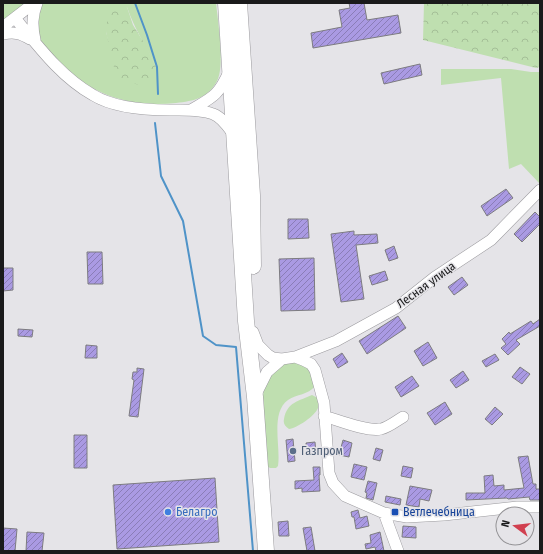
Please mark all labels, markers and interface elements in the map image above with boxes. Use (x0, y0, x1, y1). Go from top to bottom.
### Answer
street label: Лесная улица (394, 259, 458, 311)
place label: Газпром (301, 444, 343, 458)
marker: Газпром (288, 446, 298, 456)
place label: Белагро (176, 505, 218, 519)
place label: Ветлечебница (403, 505, 475, 519)
north arrow (495, 506, 535, 546)
marker: Белагро (163, 507, 173, 517)
marker: Ветлечебница (390, 507, 400, 517)
text: N (499, 519, 513, 528)

